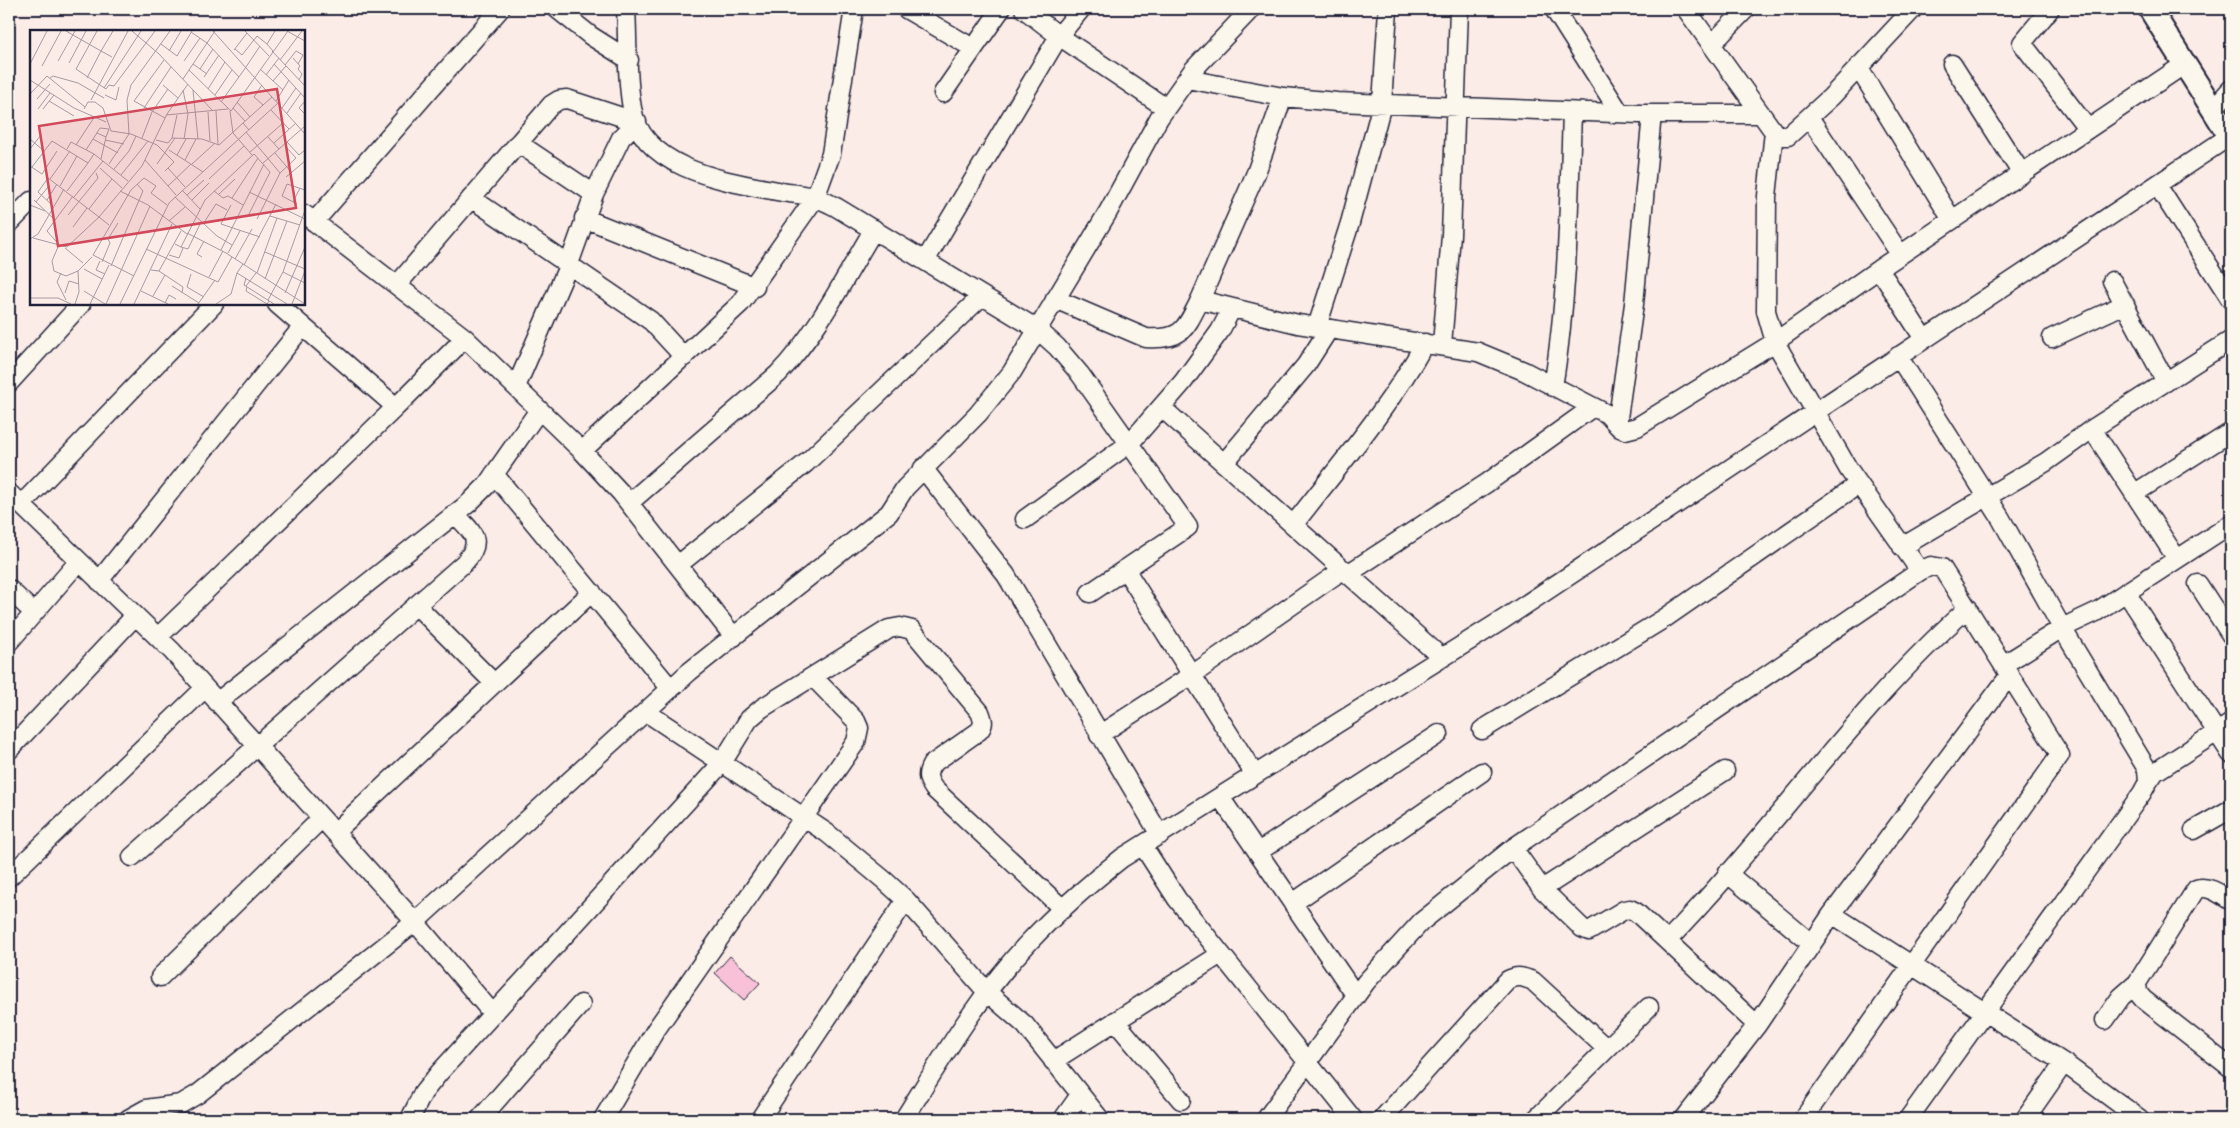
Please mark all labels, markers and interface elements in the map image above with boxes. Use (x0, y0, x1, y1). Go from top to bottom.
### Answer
inset map (30, 30, 305, 305)

